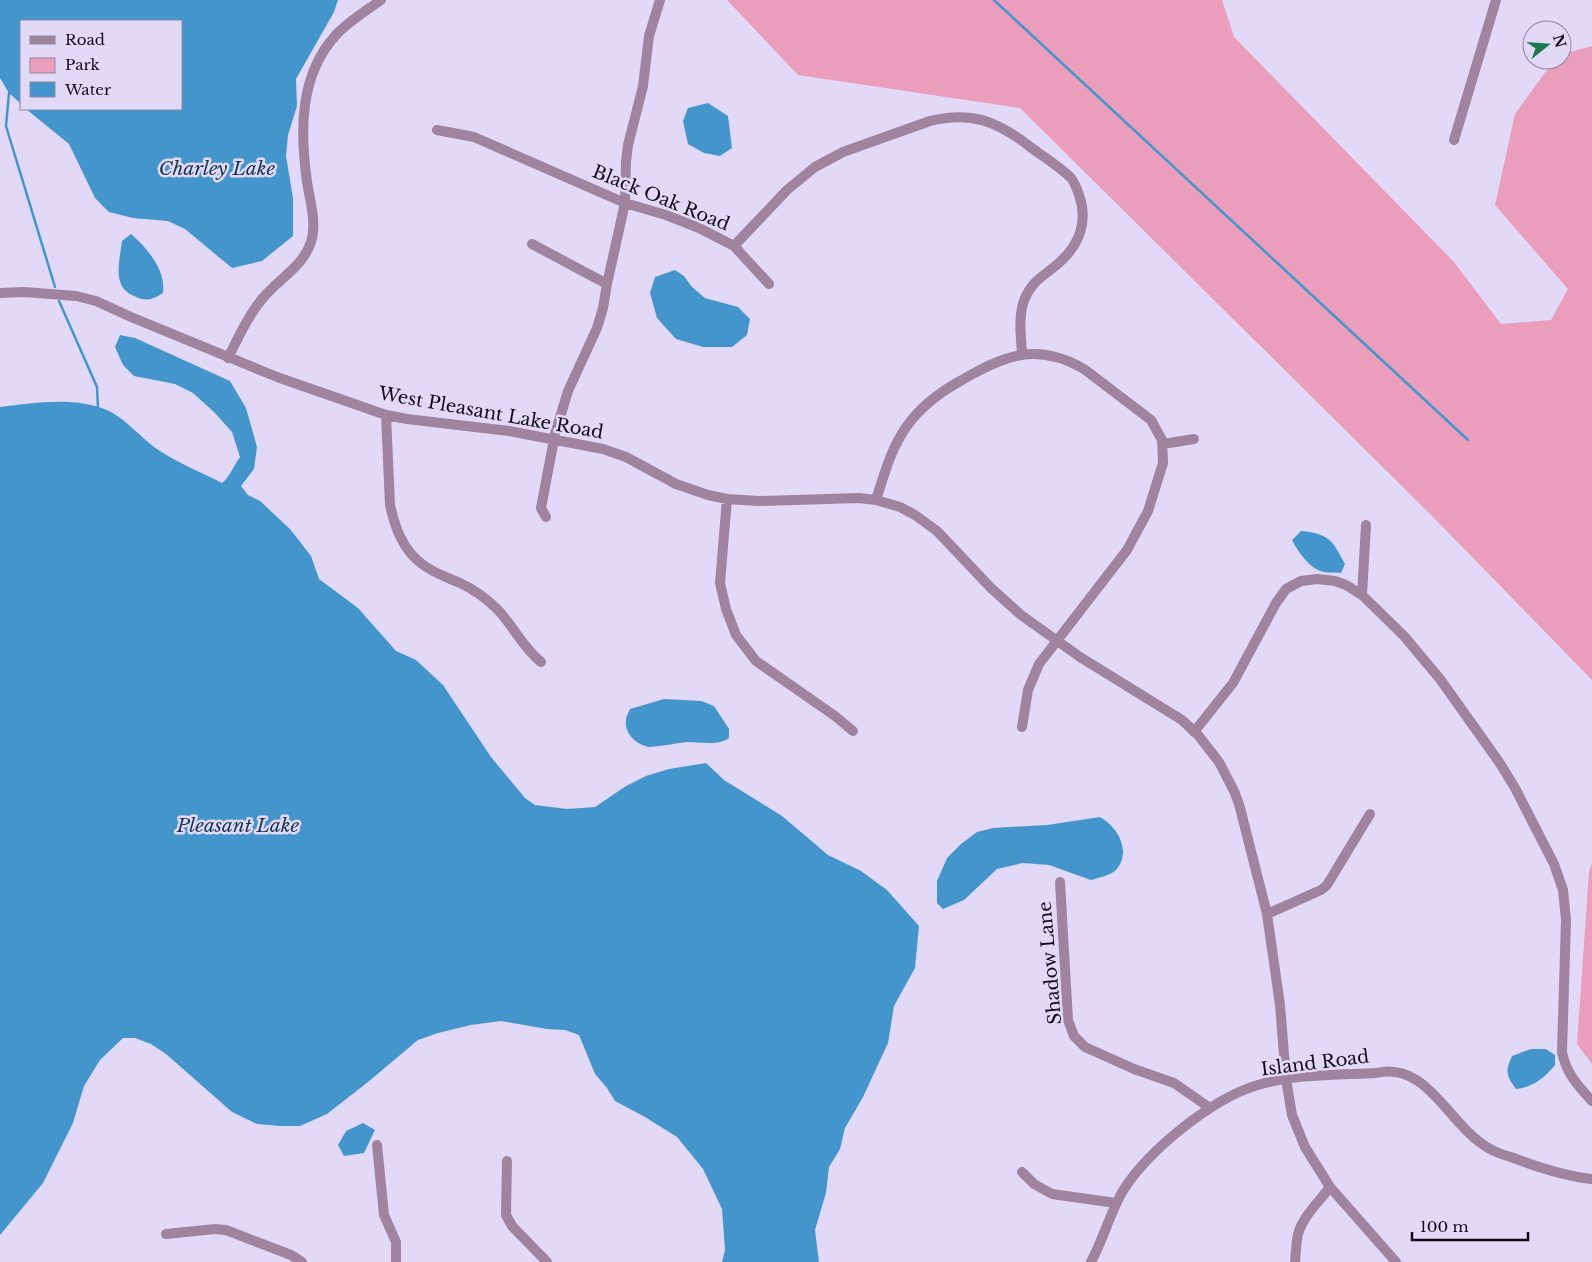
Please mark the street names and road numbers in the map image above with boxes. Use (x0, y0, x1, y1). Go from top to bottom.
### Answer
street label: Black Oak Road (589, 160, 733, 236)
street label: West Pleasant Lake Road (376, 382, 605, 444)
street label: Shadow Lane (1034, 901, 1066, 1025)
street label: Island Road (1260, 1045, 1370, 1081)

